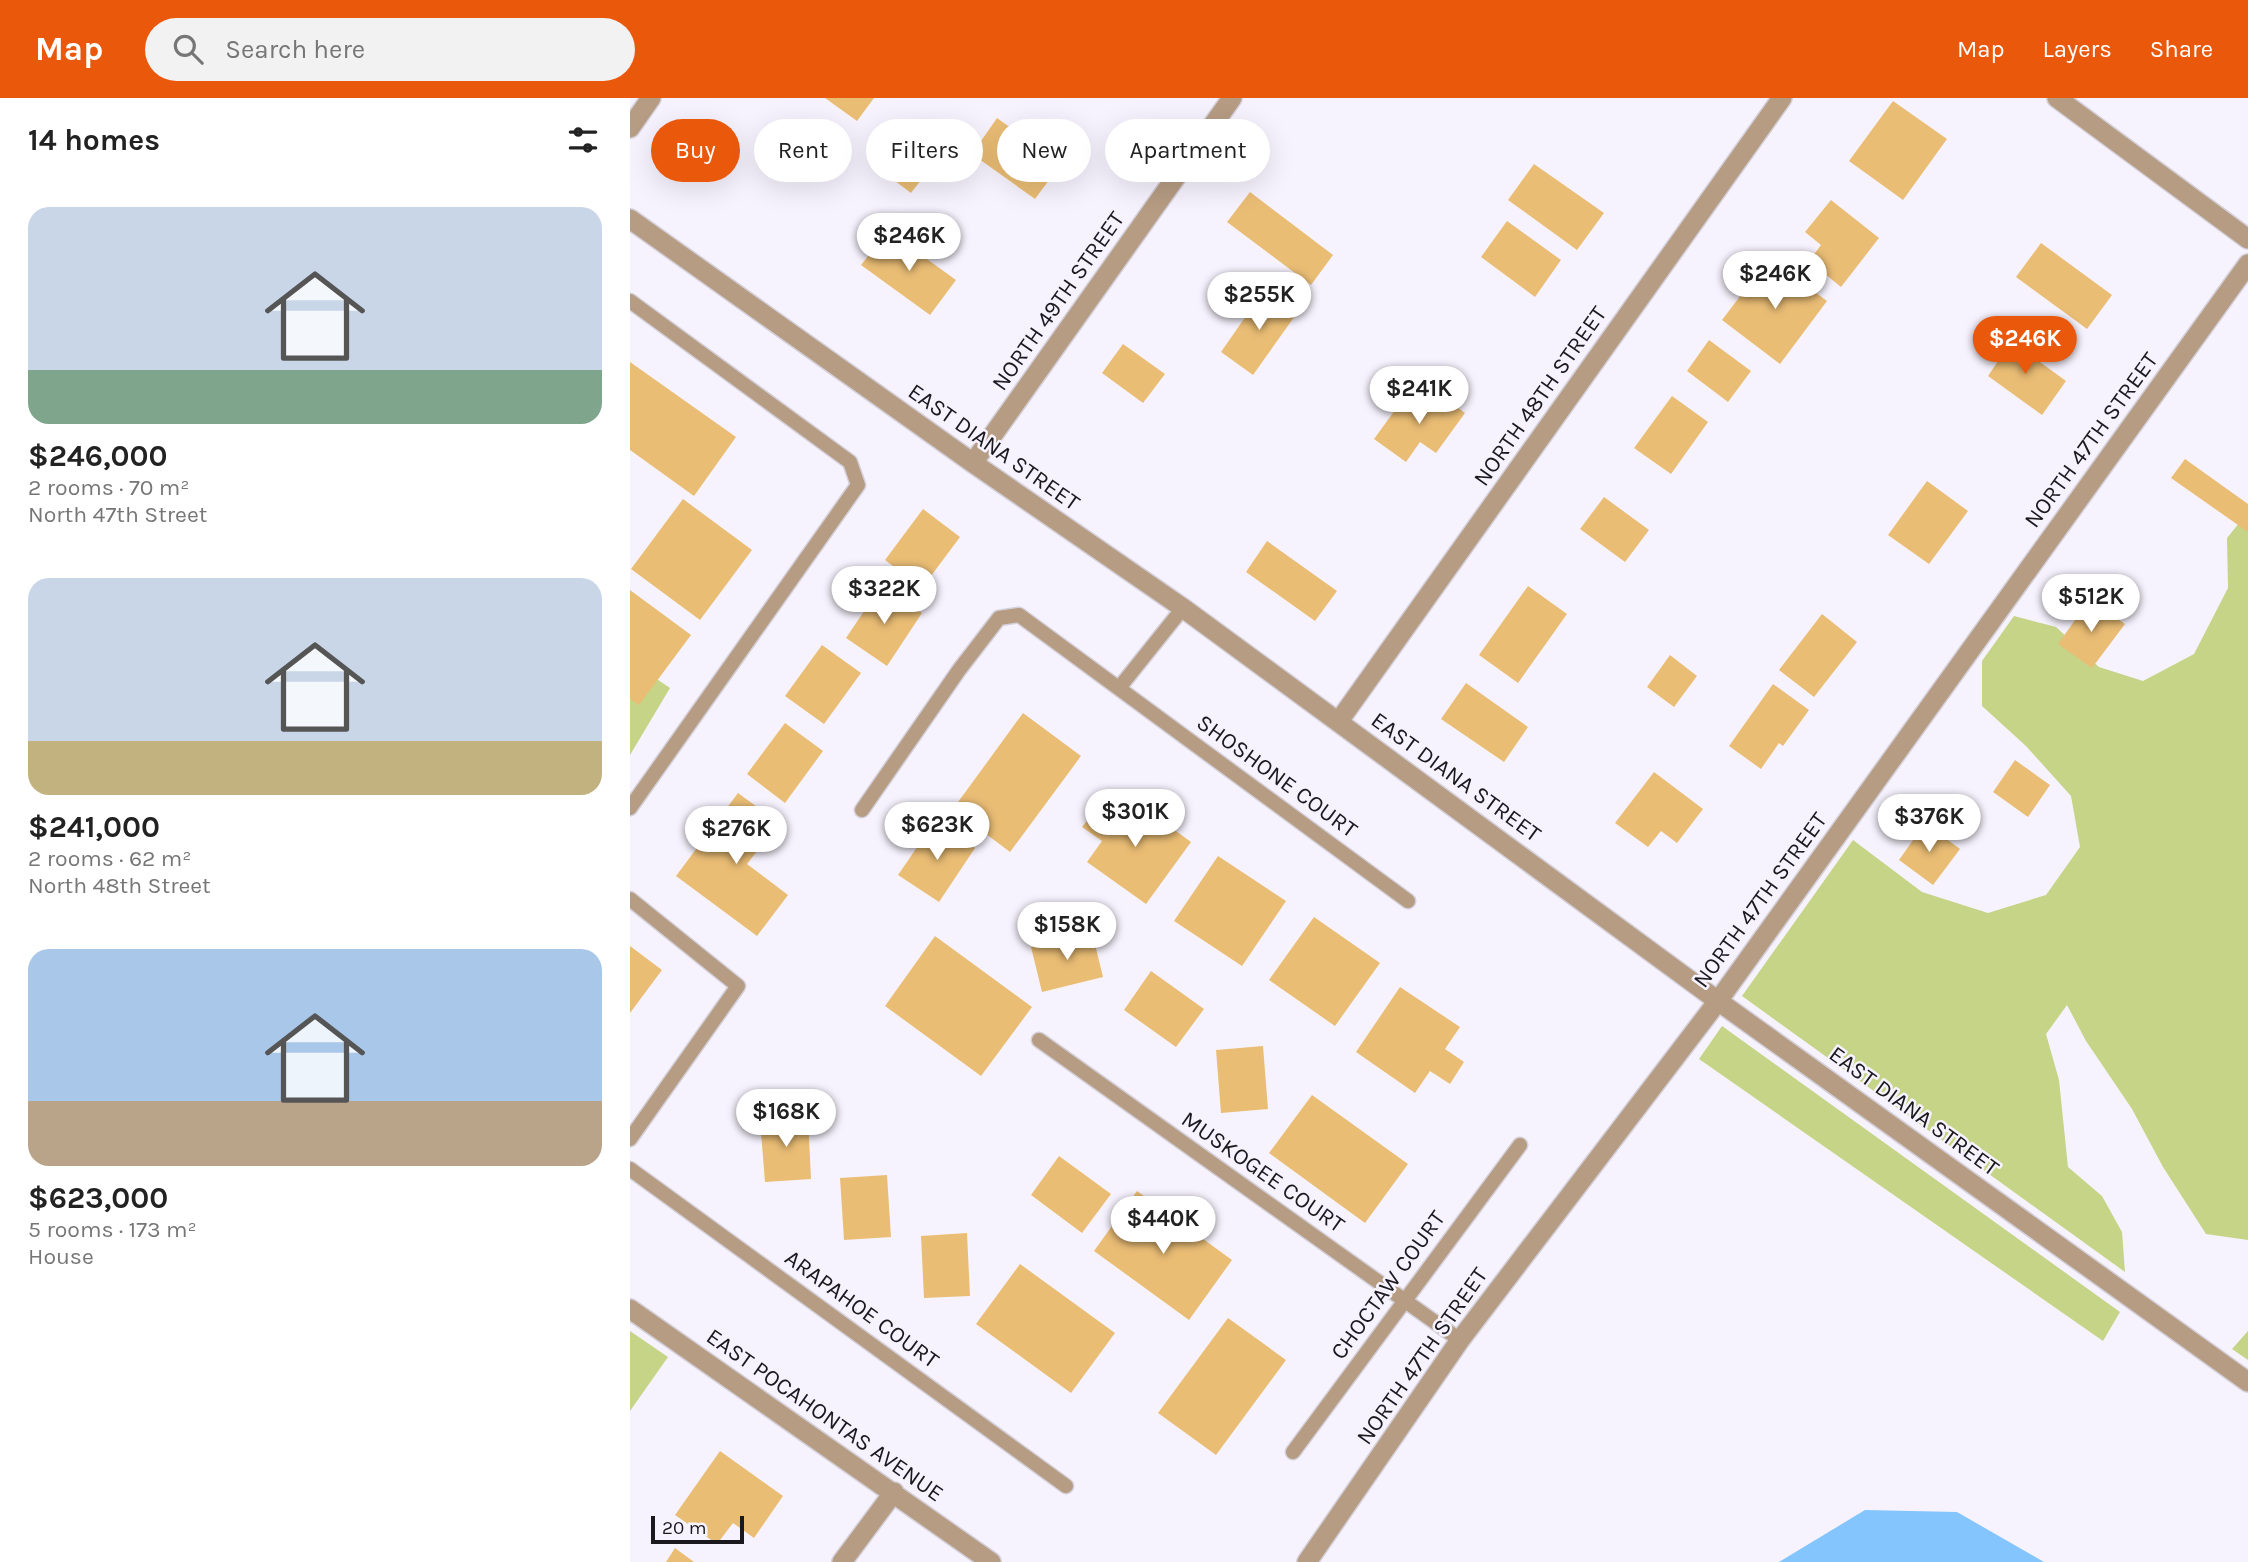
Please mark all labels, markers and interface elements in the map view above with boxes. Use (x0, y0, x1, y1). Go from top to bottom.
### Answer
search box (145, 18, 635, 81)
text: Map (35, 30, 103, 68)
icon: search (169, 30, 207, 68)
text: Search here (225, 34, 365, 65)
text: Map (1957, 35, 2005, 63)
text: Layers (2043, 35, 2112, 63)
text: Share (2150, 35, 2213, 63)
chip: Buy (651, 119, 740, 182)
chip: Rent (754, 119, 852, 182)
chip: Filters (866, 119, 983, 182)
chip: New (997, 119, 1091, 182)
chip: Apartment (1105, 119, 1270, 182)
icon: filters (564, 121, 602, 159)
text: 14 homes (28, 122, 160, 158)
street label: NORTH 49TH STREET (986, 206, 1130, 396)
pin: $246K (860, 214, 958, 273)
text: $246K (873, 222, 945, 249)
pin: $246K (1726, 252, 1824, 311)
icon: home (252, 253, 378, 379)
text: $246K (1739, 260, 1811, 287)
pin: $255K (1210, 272, 1308, 332)
text: $255K (1223, 281, 1295, 308)
street label: NORTH 48TH STREET (1468, 301, 1612, 491)
pin: $246K (1976, 316, 2074, 376)
text: $246K (1989, 325, 2061, 352)
street label: NORTH 47TH STREET (2018, 347, 2164, 533)
pin: $241K (1370, 366, 1468, 426)
text: $241K (1386, 375, 1452, 402)
street label: EAST DIANA STREET (903, 378, 1085, 517)
text: $246,000 (28, 438, 167, 474)
text: 2 rooms · 70 m² (28, 474, 190, 501)
text: North 47th Street (28, 501, 207, 528)
pin: $322K (835, 566, 933, 626)
pin: $512K (2042, 574, 2140, 634)
text: $322K (847, 575, 921, 602)
text: $512K (2058, 583, 2124, 610)
icon: home (252, 624, 378, 750)
street label: EAST DIANA STREET (1366, 706, 1546, 848)
street label: SHOSHONE COURT (1191, 709, 1363, 844)
pin: $301K (1086, 790, 1184, 849)
pin: $376K (1880, 794, 1978, 854)
text: $301K (1101, 798, 1169, 825)
pin: $623K (888, 802, 986, 862)
text: $376K (1894, 803, 1964, 830)
pin: $276K (687, 806, 785, 866)
street label: NORTH 47TH STREET (1687, 807, 1833, 993)
text: $241,000 (28, 809, 160, 845)
text: $623K (900, 811, 974, 838)
text: $276K (701, 815, 771, 842)
text: 2 rooms · 62 m² (28, 845, 192, 872)
text: North 48th Street (28, 872, 211, 899)
pin: $158K (1018, 902, 1116, 962)
text: $158K (1033, 911, 1101, 938)
icon: home (252, 995, 378, 1121)
street label: EAST DIANA STREET (1824, 1040, 2004, 1182)
pin: $168K (737, 1090, 835, 1149)
text: $168K (752, 1098, 820, 1125)
street label: MUSKOGEE COURT (1176, 1106, 1350, 1239)
text: $623,000 (28, 1180, 168, 1216)
pin: $440K (1114, 1196, 1212, 1256)
text: $440K (1127, 1205, 1199, 1232)
street label: CHOCTAW COURT (1325, 1205, 1451, 1365)
text: 5 rooms · 173 m² (28, 1216, 197, 1243)
text: House (28, 1243, 94, 1270)
street label: ARAPAHOE COURT (780, 1244, 945, 1374)
street label: NORTH 47TH STREET (1351, 1262, 1494, 1450)
street label: EAST POCAHONTAS AVENUE (701, 1323, 949, 1507)
scale bar (651, 1513, 744, 1545)
text: 20 m (662, 1517, 707, 1539)

